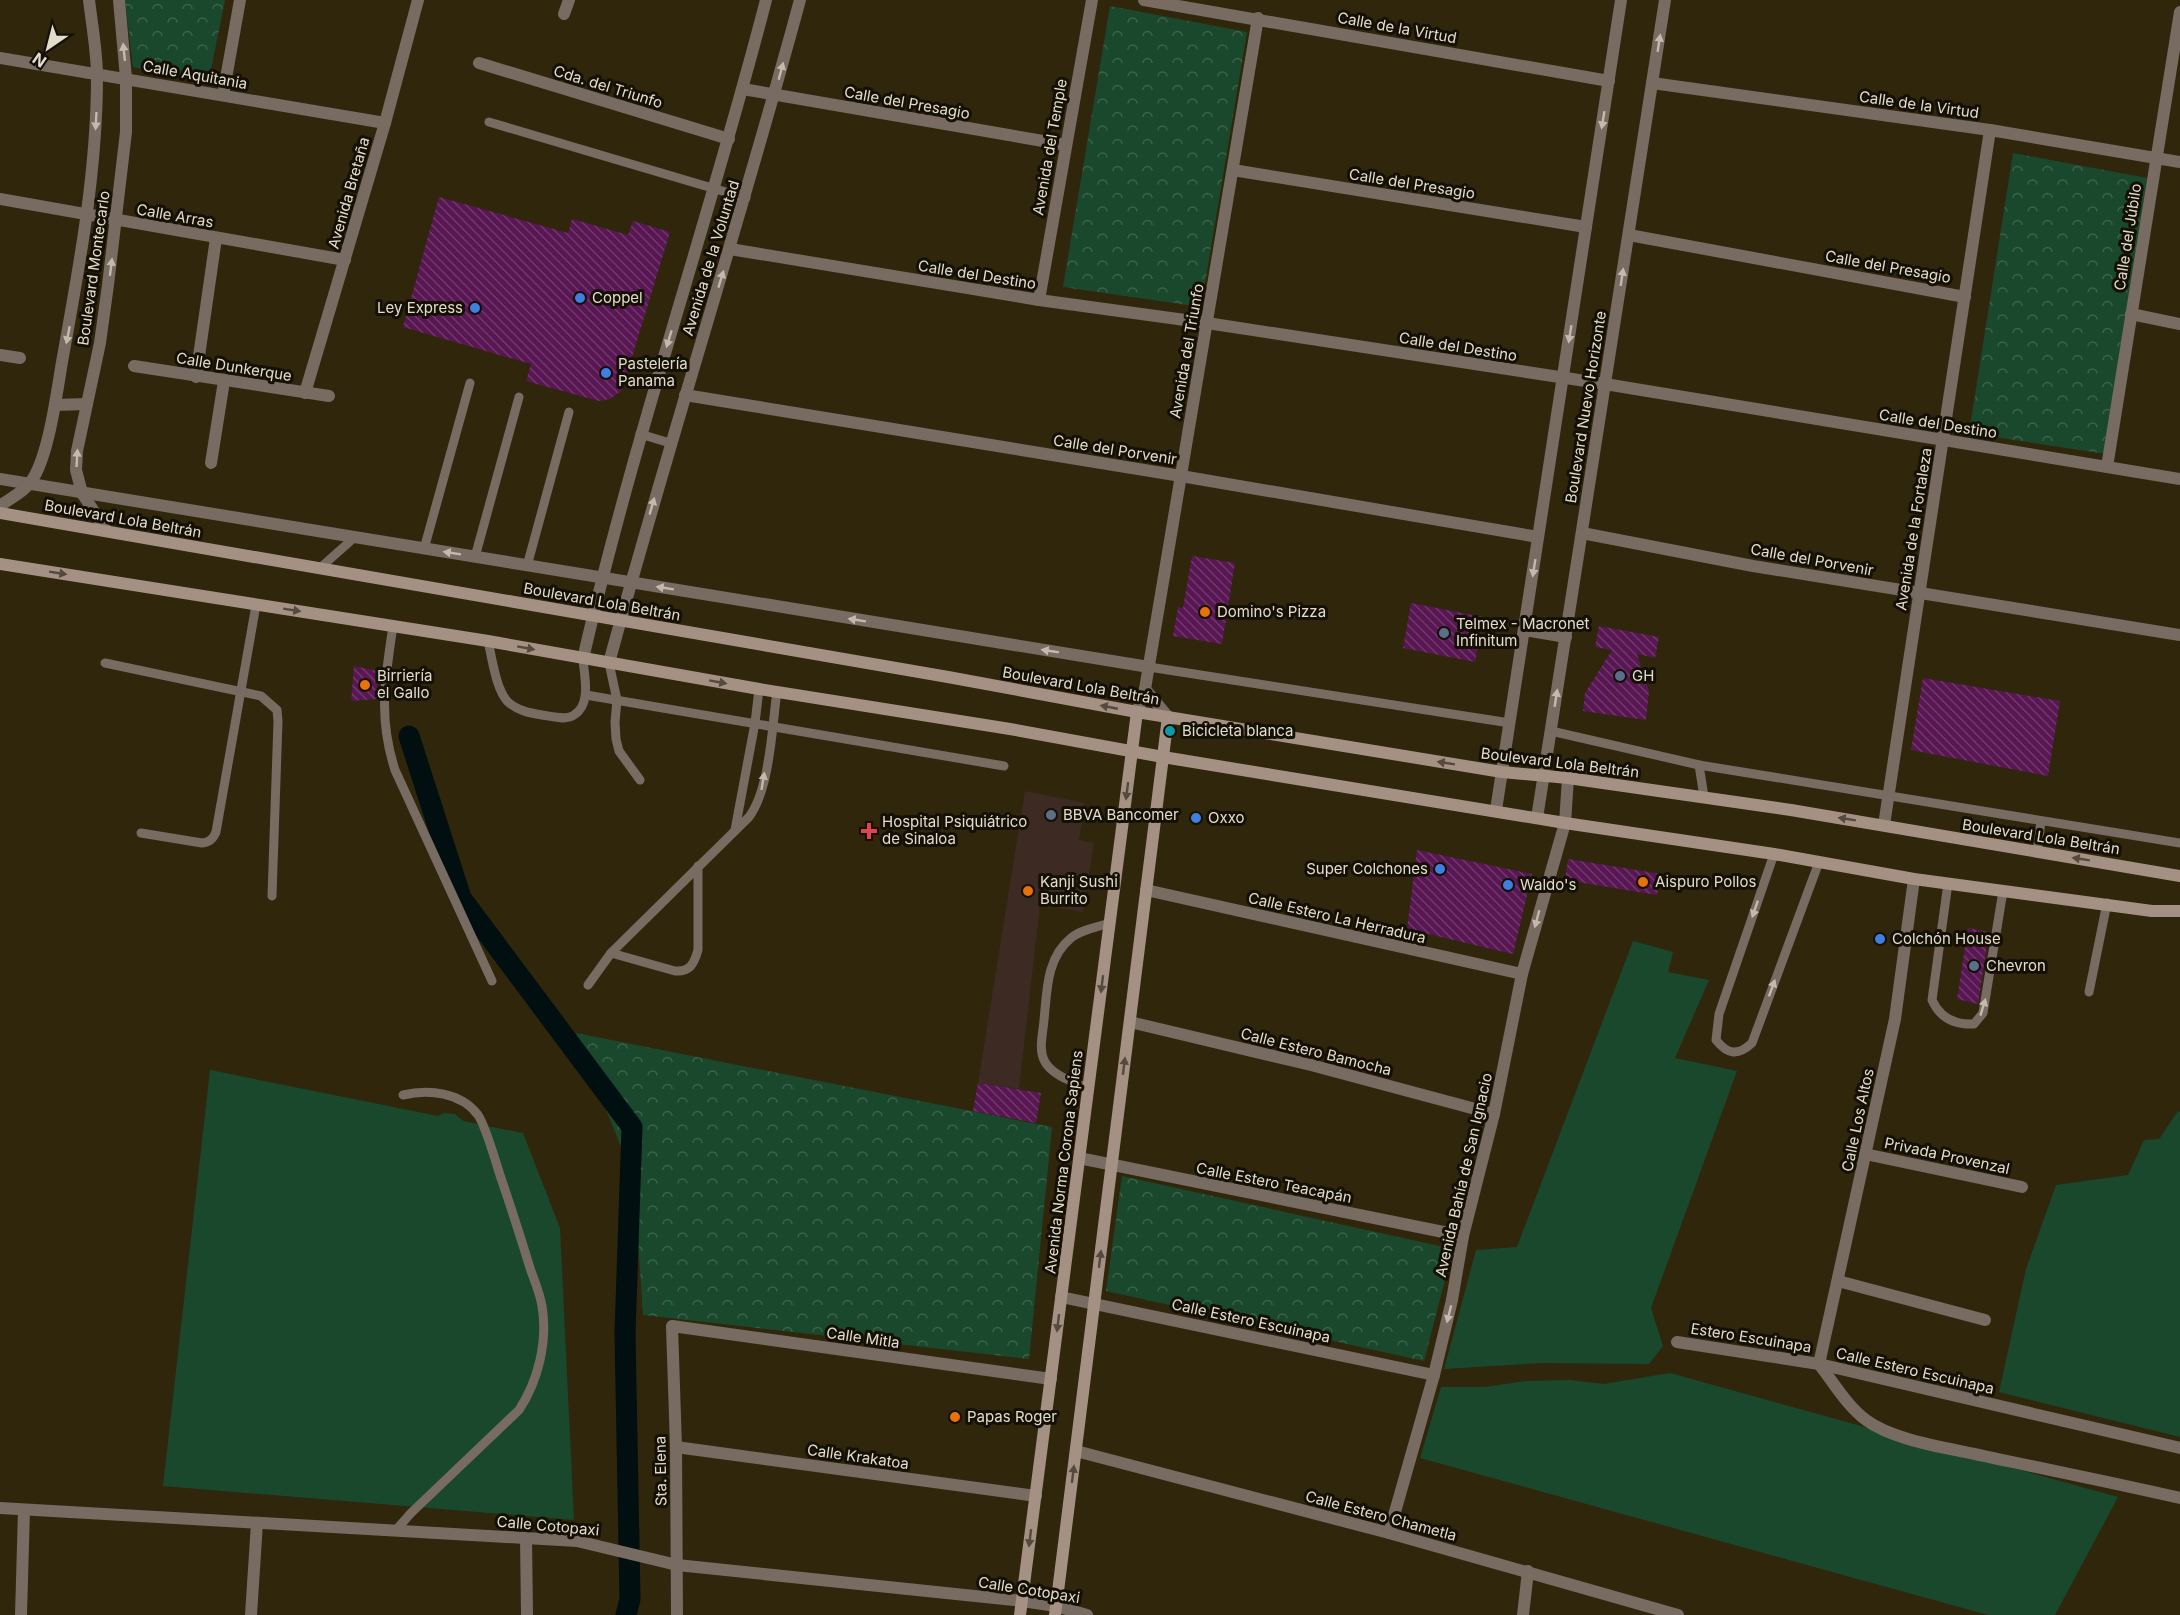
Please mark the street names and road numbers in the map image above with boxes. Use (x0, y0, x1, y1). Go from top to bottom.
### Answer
street label: Calle de la Virtud (1336, 8, 1458, 47)
street label: Calle Aquitania (141, 56, 249, 93)
street label: Cda. del Triunfo (551, 61, 665, 112)
street label: Avenida del Temple (1028, 77, 1071, 217)
street label: Calle del Presagio (843, 82, 971, 123)
street label: Calle de la Virtud (1858, 87, 1980, 122)
street label: Avenida Bretaña (324, 135, 374, 251)
street label: Calle del Presagio (1348, 164, 1476, 203)
street label: Avenida de la Voluntad (678, 178, 743, 338)
street label: Calle del Júbilo (2110, 182, 2145, 292)
street label: Boulevard Montecarlo (73, 189, 114, 346)
street label: Calle Arras (135, 199, 215, 232)
street label: Calle del Presagio (1824, 246, 1952, 287)
street label: Calle del Destino (917, 256, 1037, 293)
street label: Avenida del Triunfo (1165, 282, 1208, 420)
street label: Boulevard Nuevo Horizonte (1561, 309, 1610, 504)
street label: Calle del Destino (1398, 328, 1518, 365)
street label: Calle Dunkerque (175, 348, 293, 385)
street label: Calle del Destino (1878, 405, 1998, 442)
street label: Calle del Porvenir (1052, 430, 1179, 469)
street label: Avenida de la Fortaleza (1891, 446, 1936, 612)
street label: Boulevard Lola Beltrán (43, 495, 203, 542)
street label: Calle del Porvenir (1749, 539, 1876, 580)
street label: Boulevard Lola Beltrán (522, 578, 682, 625)
street label: Boulevard Lola Beltrán (1001, 662, 1161, 709)
street label: Boulevard Lola Beltrán (1480, 743, 1640, 782)
street label: Boulevard Lola Beltrán (1961, 815, 2121, 858)
street label: Calle Estero La Herradura (1246, 888, 1428, 947)
street label: Calle Estero Bamocha (1239, 1024, 1394, 1079)
street label: Avenida Norma Corona Sapiens (1040, 1049, 1087, 1275)
street label: Calle Los Altos (1837, 1066, 1878, 1173)
street label: Avenida Bahía de San Ignacio (1431, 1071, 1496, 1279)
street label: Privada Provenzal (1883, 1133, 2011, 1178)
street label: Calle Estero Teacapán (1195, 1158, 1354, 1207)
street label: Calle Estero Escuinapa (1170, 1294, 1332, 1347)
street label: Estero Escuinapa (1689, 1319, 1813, 1356)
street label: Calle Mitla (825, 1323, 901, 1352)
street label: Calle Estero Escuinapa (1834, 1343, 1996, 1398)
street label: Sta. Elena (650, 1436, 671, 1506)
street label: Calle Krakatoa (806, 1440, 910, 1473)
street label: Calle Estero Chametla (1303, 1486, 1459, 1545)
street label: Calle Cotopaxi (496, 1512, 600, 1539)
street label: Calle Cotopaxi (977, 1572, 1081, 1607)

